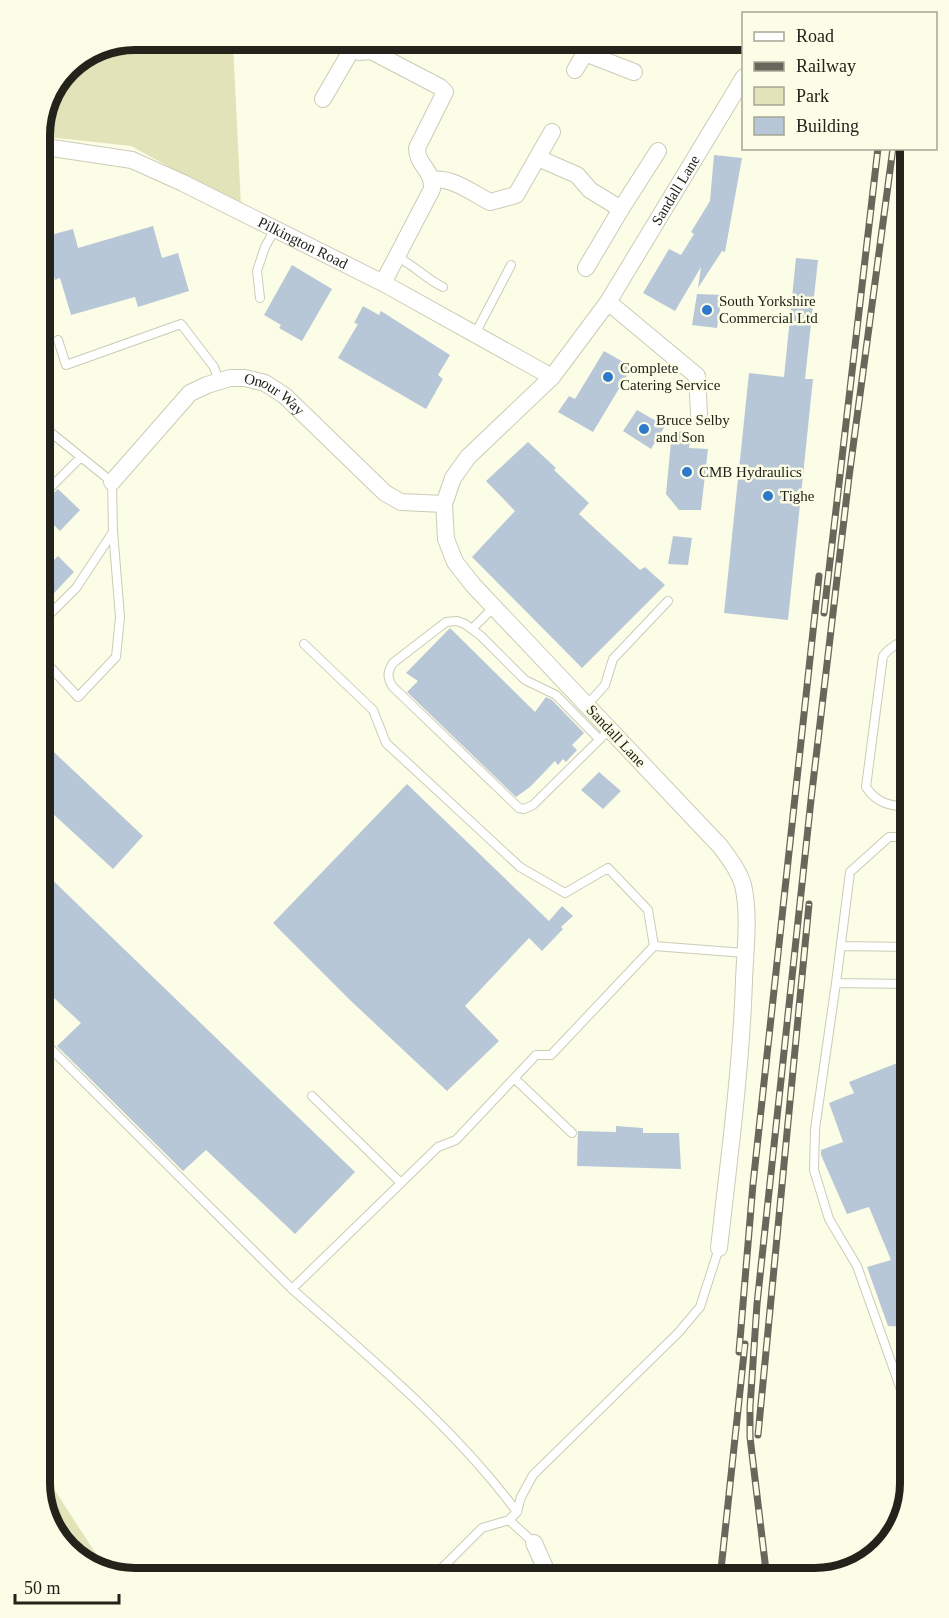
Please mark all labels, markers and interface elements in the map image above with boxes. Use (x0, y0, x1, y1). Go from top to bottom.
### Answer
legend (742, 12, 937, 150)
text: Road (796, 26, 834, 46)
text: Railway (796, 56, 856, 76)
text: Park (796, 86, 829, 106)
text: Building (796, 116, 859, 136)
street label: Sandall Lane (648, 152, 703, 228)
street label: Pilkington Road (255, 214, 351, 272)
place label: South Yorkshire Commercial Ltd (719, 293, 818, 326)
marker: South Yorkshire Commercial Ltd (700, 303, 714, 317)
place label: Complete Catering Service (620, 360, 721, 393)
street label: Onour Way (242, 370, 308, 419)
marker: Complete Catering Service (601, 370, 615, 384)
place label: Bruce Selby and Son (656, 412, 730, 445)
marker: Bruce Selby and Son (637, 422, 651, 436)
place label: CMB Hydraulics (699, 464, 802, 480)
marker: CMB Hydraulics (680, 465, 694, 479)
place label: Tighe (780, 488, 815, 504)
marker: Tighe (761, 489, 775, 503)
street label: Sandall Lane (583, 702, 649, 770)
scale bar (15, 1567, 118, 1605)
text: 50 m (24, 1578, 61, 1598)

